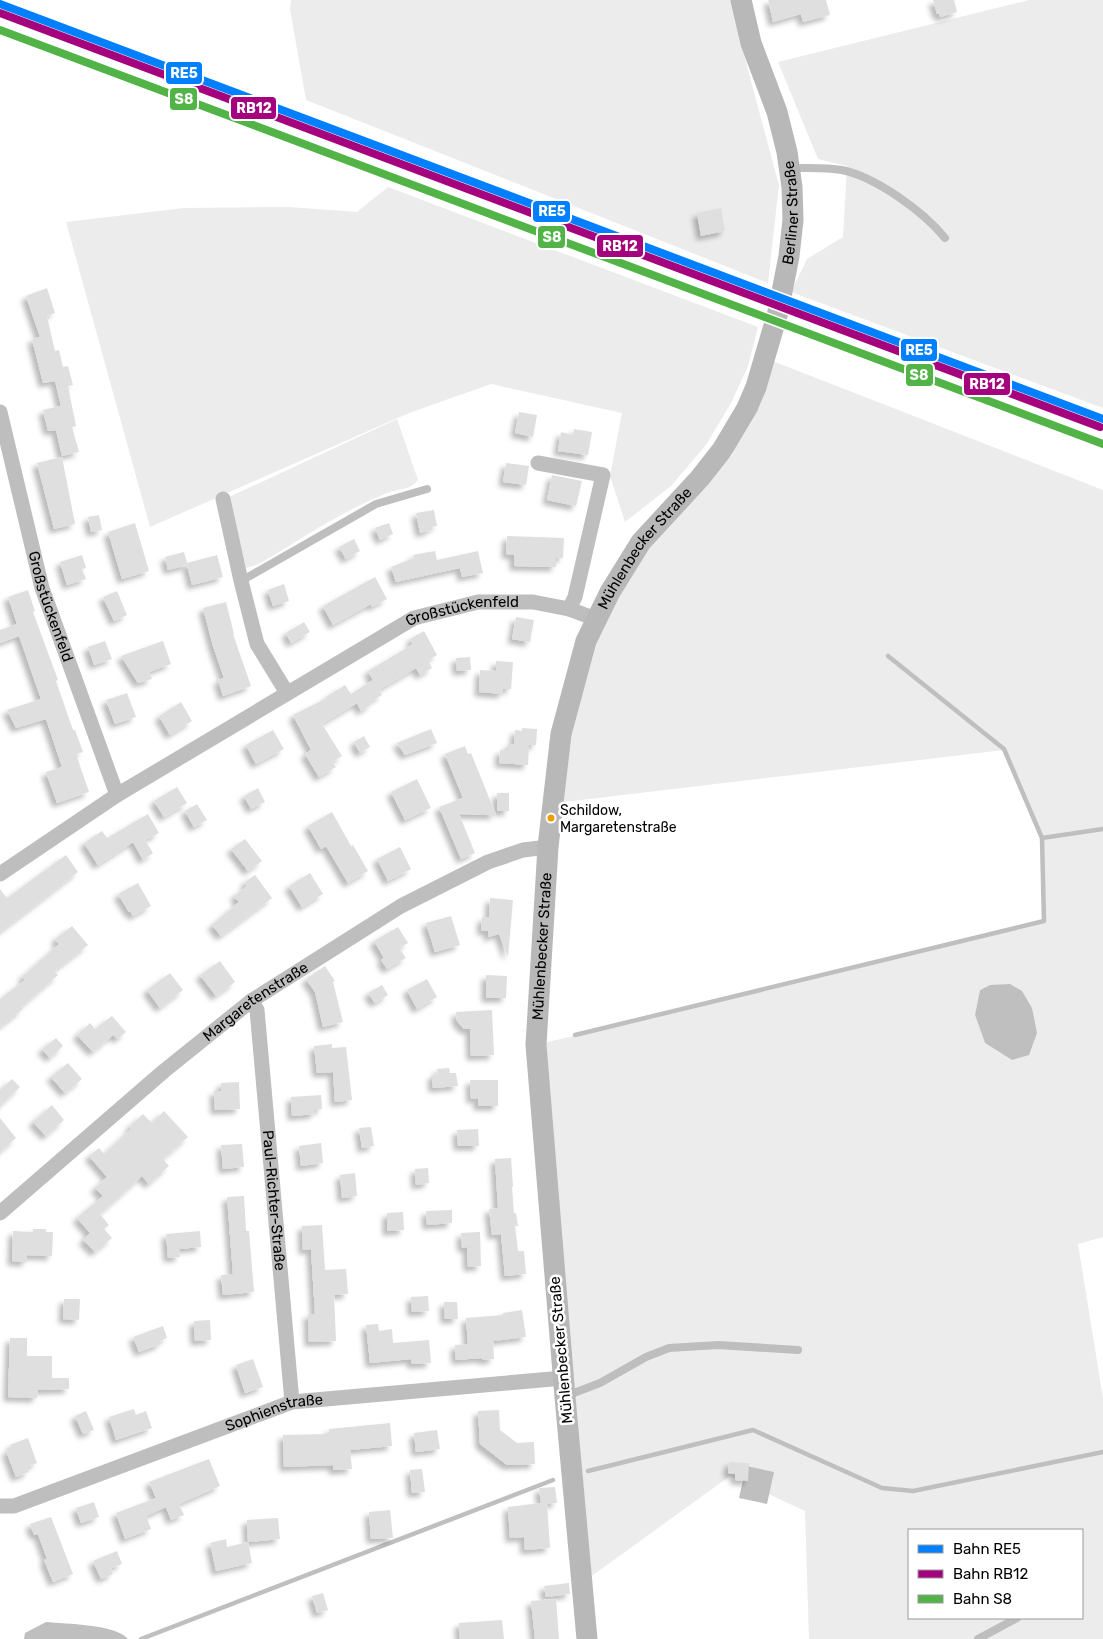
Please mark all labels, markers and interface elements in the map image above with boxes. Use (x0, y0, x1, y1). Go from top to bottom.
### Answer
line badge: RE5 (165, 61, 203, 85)
text: RE5 (170, 65, 198, 82)
line badge: S8 (169, 87, 198, 111)
text: S8 (175, 91, 193, 108)
line badge: RB12 (230, 96, 277, 120)
text: RB12 (236, 100, 272, 117)
street label: Berliner Straße (778, 160, 802, 266)
line badge: RE5 (532, 200, 571, 223)
text: RE5 (538, 203, 566, 220)
line badge: S8 (537, 225, 566, 249)
text: S8 (543, 229, 561, 246)
line badge: RB12 (596, 234, 644, 258)
text: RB12 (602, 238, 638, 255)
line badge: RE5 (900, 338, 938, 362)
text: RE5 (905, 342, 933, 359)
line badge: S8 (905, 363, 934, 387)
text: S8 (910, 367, 928, 384)
line badge: RB12 (963, 372, 1011, 396)
text: RB12 (969, 376, 1005, 393)
street label: Mühlenbecker Straße (594, 484, 696, 612)
street label: Großstückenfeld (24, 549, 77, 664)
street label: Großstückenfeld (402, 593, 519, 630)
place label: Schildow, Margaretenstraße (560, 802, 677, 836)
marker: Schildow, Margaretenstraße (546, 813, 556, 823)
street label: Mühlenbecker Straße (529, 872, 555, 1021)
street label: Margaretenstraße (199, 958, 311, 1045)
street label: Paul-Richter-Straße (259, 1129, 289, 1272)
street label: Mühlenbecker Straße (546, 1276, 576, 1424)
street label: Sophienstraße (223, 1390, 324, 1435)
legend (908, 1529, 1083, 1619)
text: Bahn RE5 (953, 1540, 1021, 1558)
text: Bahn RB12 (953, 1565, 1028, 1583)
text: Bahn S8 (953, 1590, 1012, 1608)

